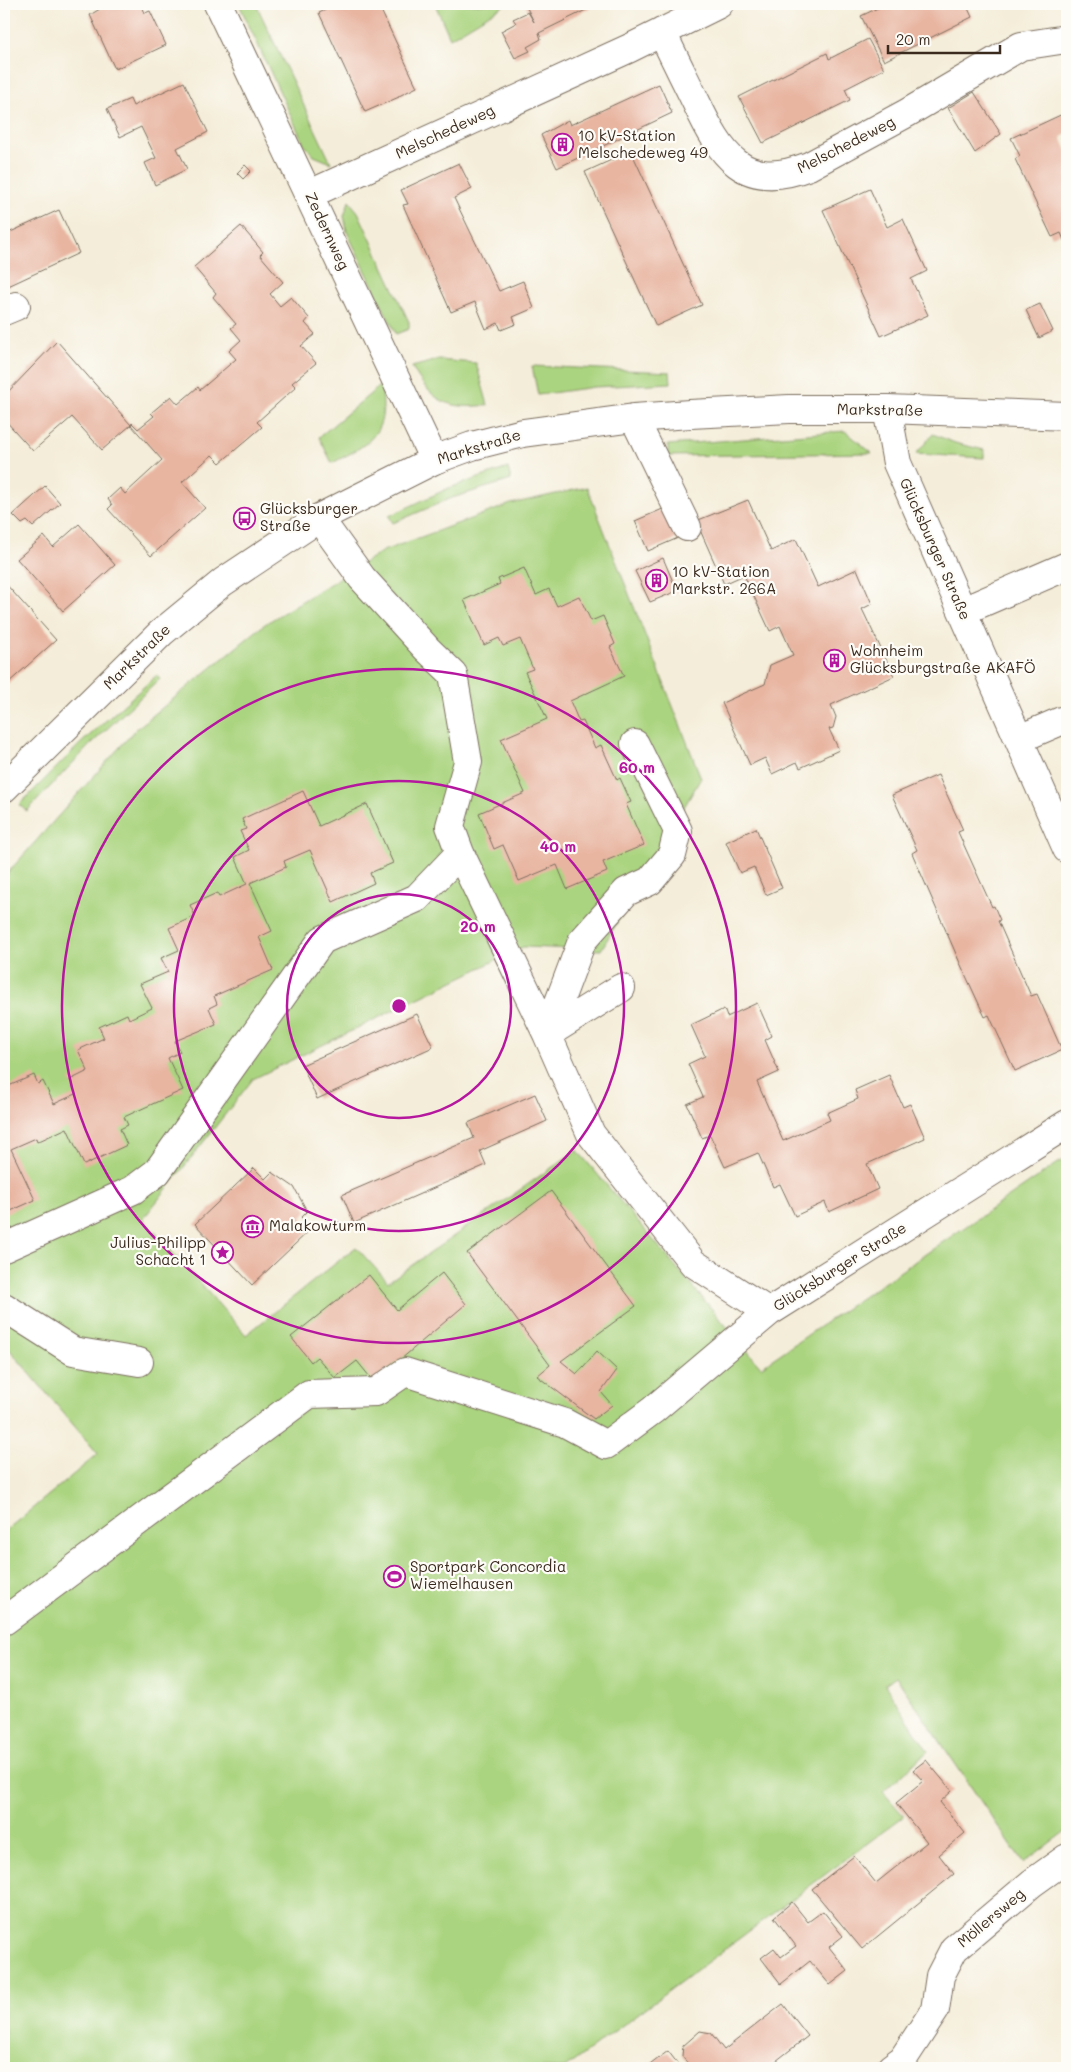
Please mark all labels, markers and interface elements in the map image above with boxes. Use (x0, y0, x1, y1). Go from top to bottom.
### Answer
scale bar (888, 22, 1001, 54)
text: 20 m (896, 29, 930, 49)
street label: Melschedeweg (392, 99, 498, 163)
street label: Melschedeweg (793, 111, 898, 177)
place label: 10 kV-Station Melschedeweg 49 (578, 125, 708, 162)
building icon: 10 kV-Station Melschedeweg 49 (550, 133, 574, 157)
street label: Zedernweg (301, 188, 355, 273)
street label: Markstraße (837, 398, 923, 420)
street label: Markstraße (434, 424, 523, 468)
street label: Glücksburger Straße (896, 474, 976, 623)
place label: Glücksburger Straße (260, 498, 358, 535)
bus stop icon: Glücksburger Straße (232, 506, 256, 530)
place label: 10 kV-Station Markstr. 266A (672, 561, 776, 598)
building icon: 10 kV-Station Markstr. 266A (644, 569, 668, 593)
street label: Markstraße (98, 619, 174, 693)
place label: Wohnheim Glücksburgstraße AKAFÖ (850, 640, 1036, 677)
building icon: Wohnheim Glücksburgstraße AKAFÖ (822, 648, 846, 672)
text: 60 m (619, 757, 655, 777)
text: 40 m (540, 836, 576, 856)
text: 20 m (460, 916, 496, 936)
centre of rings (390, 997, 408, 1015)
museum icon: Malakowturm (241, 1214, 265, 1238)
place label: Malakowturm (269, 1215, 366, 1235)
street label: Glücksburger Straße (769, 1217, 910, 1315)
place label: Julius-Philipp Schacht 1 (110, 1232, 206, 1269)
place icon: Julius-Philipp Schacht 1 (210, 1240, 234, 1264)
place label: Sportpark Concordia Wiemelhausen (410, 1556, 566, 1593)
sports icon: Sportpark Concordia Wiemelhausen (382, 1564, 406, 1588)
street label: Möllersweg (952, 1883, 1028, 1951)

